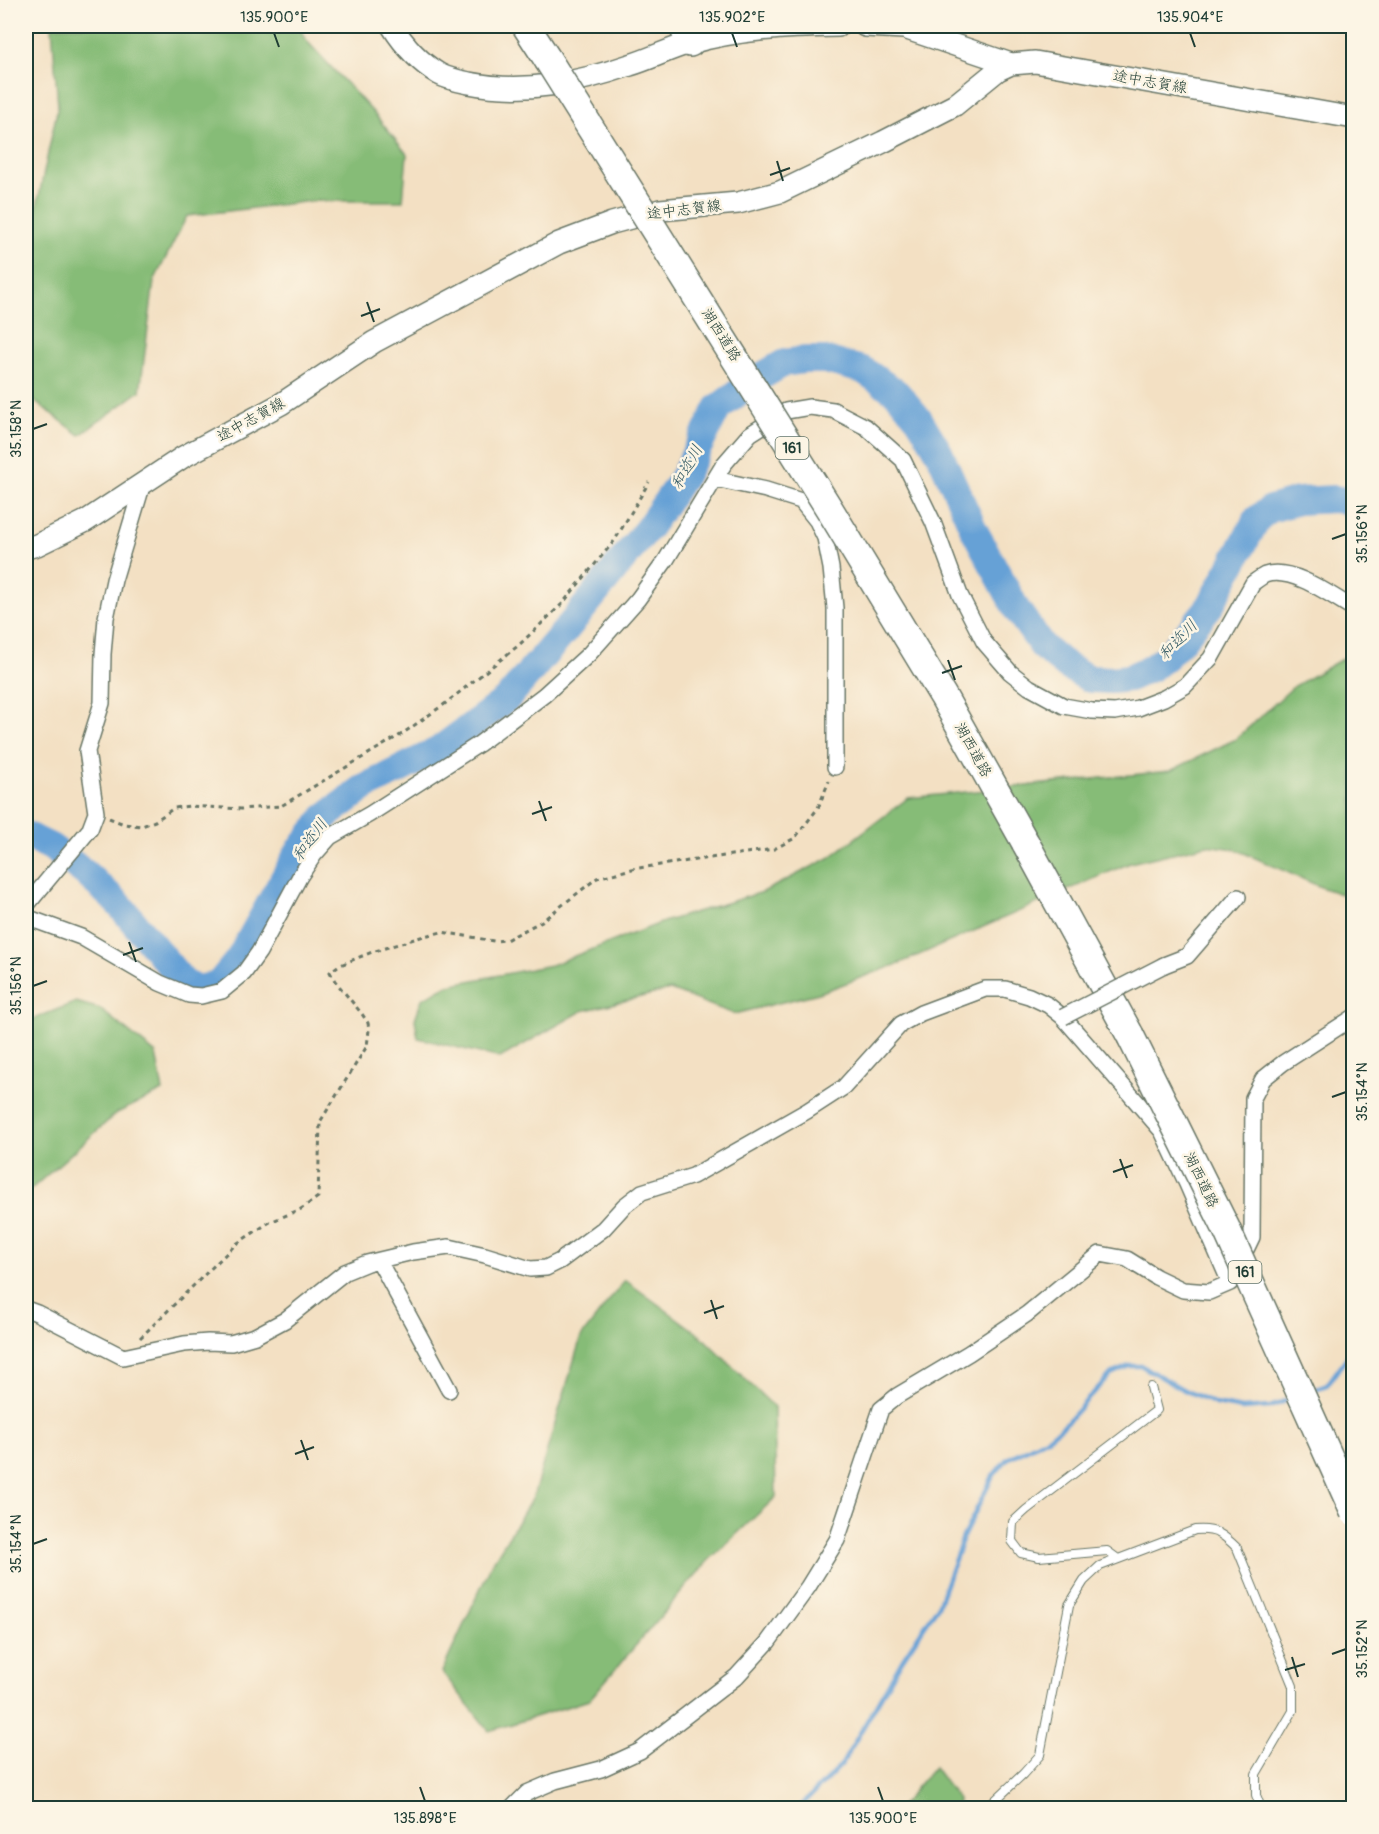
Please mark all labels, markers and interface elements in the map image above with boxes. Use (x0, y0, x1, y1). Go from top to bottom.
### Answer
text: 135.900°E (240, 8, 308, 27)
text: 135.902°E (699, 8, 765, 27)
text: 135.904°E (1157, 8, 1224, 27)
street label: 途中志賀線 (1111, 66, 1189, 98)
street label: 途中志賀線 (646, 196, 722, 224)
street label: 湖西道路 (697, 305, 745, 365)
street label: 途中志賀線 (214, 394, 288, 446)
text: 35.158°N (7, 400, 26, 458)
road number: 161 (776, 437, 808, 459)
water label: 和迩川 (667, 441, 707, 493)
text: 35.156°N (1353, 504, 1372, 564)
water label: 和迩川 (1154, 616, 1202, 664)
street label: 湖西道路 (950, 719, 996, 781)
water label: 和迩川 (288, 815, 332, 865)
text: 35.156°N (7, 956, 26, 1016)
text: 35.154°N (1353, 1062, 1372, 1122)
street label: 湖西道路 (1179, 1149, 1223, 1211)
road number: 161 (1228, 1261, 1262, 1283)
text: 35.154°N (7, 1514, 26, 1574)
text: 35.152°N (1353, 1620, 1372, 1678)
text: 135.898°E (394, 1809, 457, 1828)
text: 135.900°E (849, 1809, 917, 1828)

